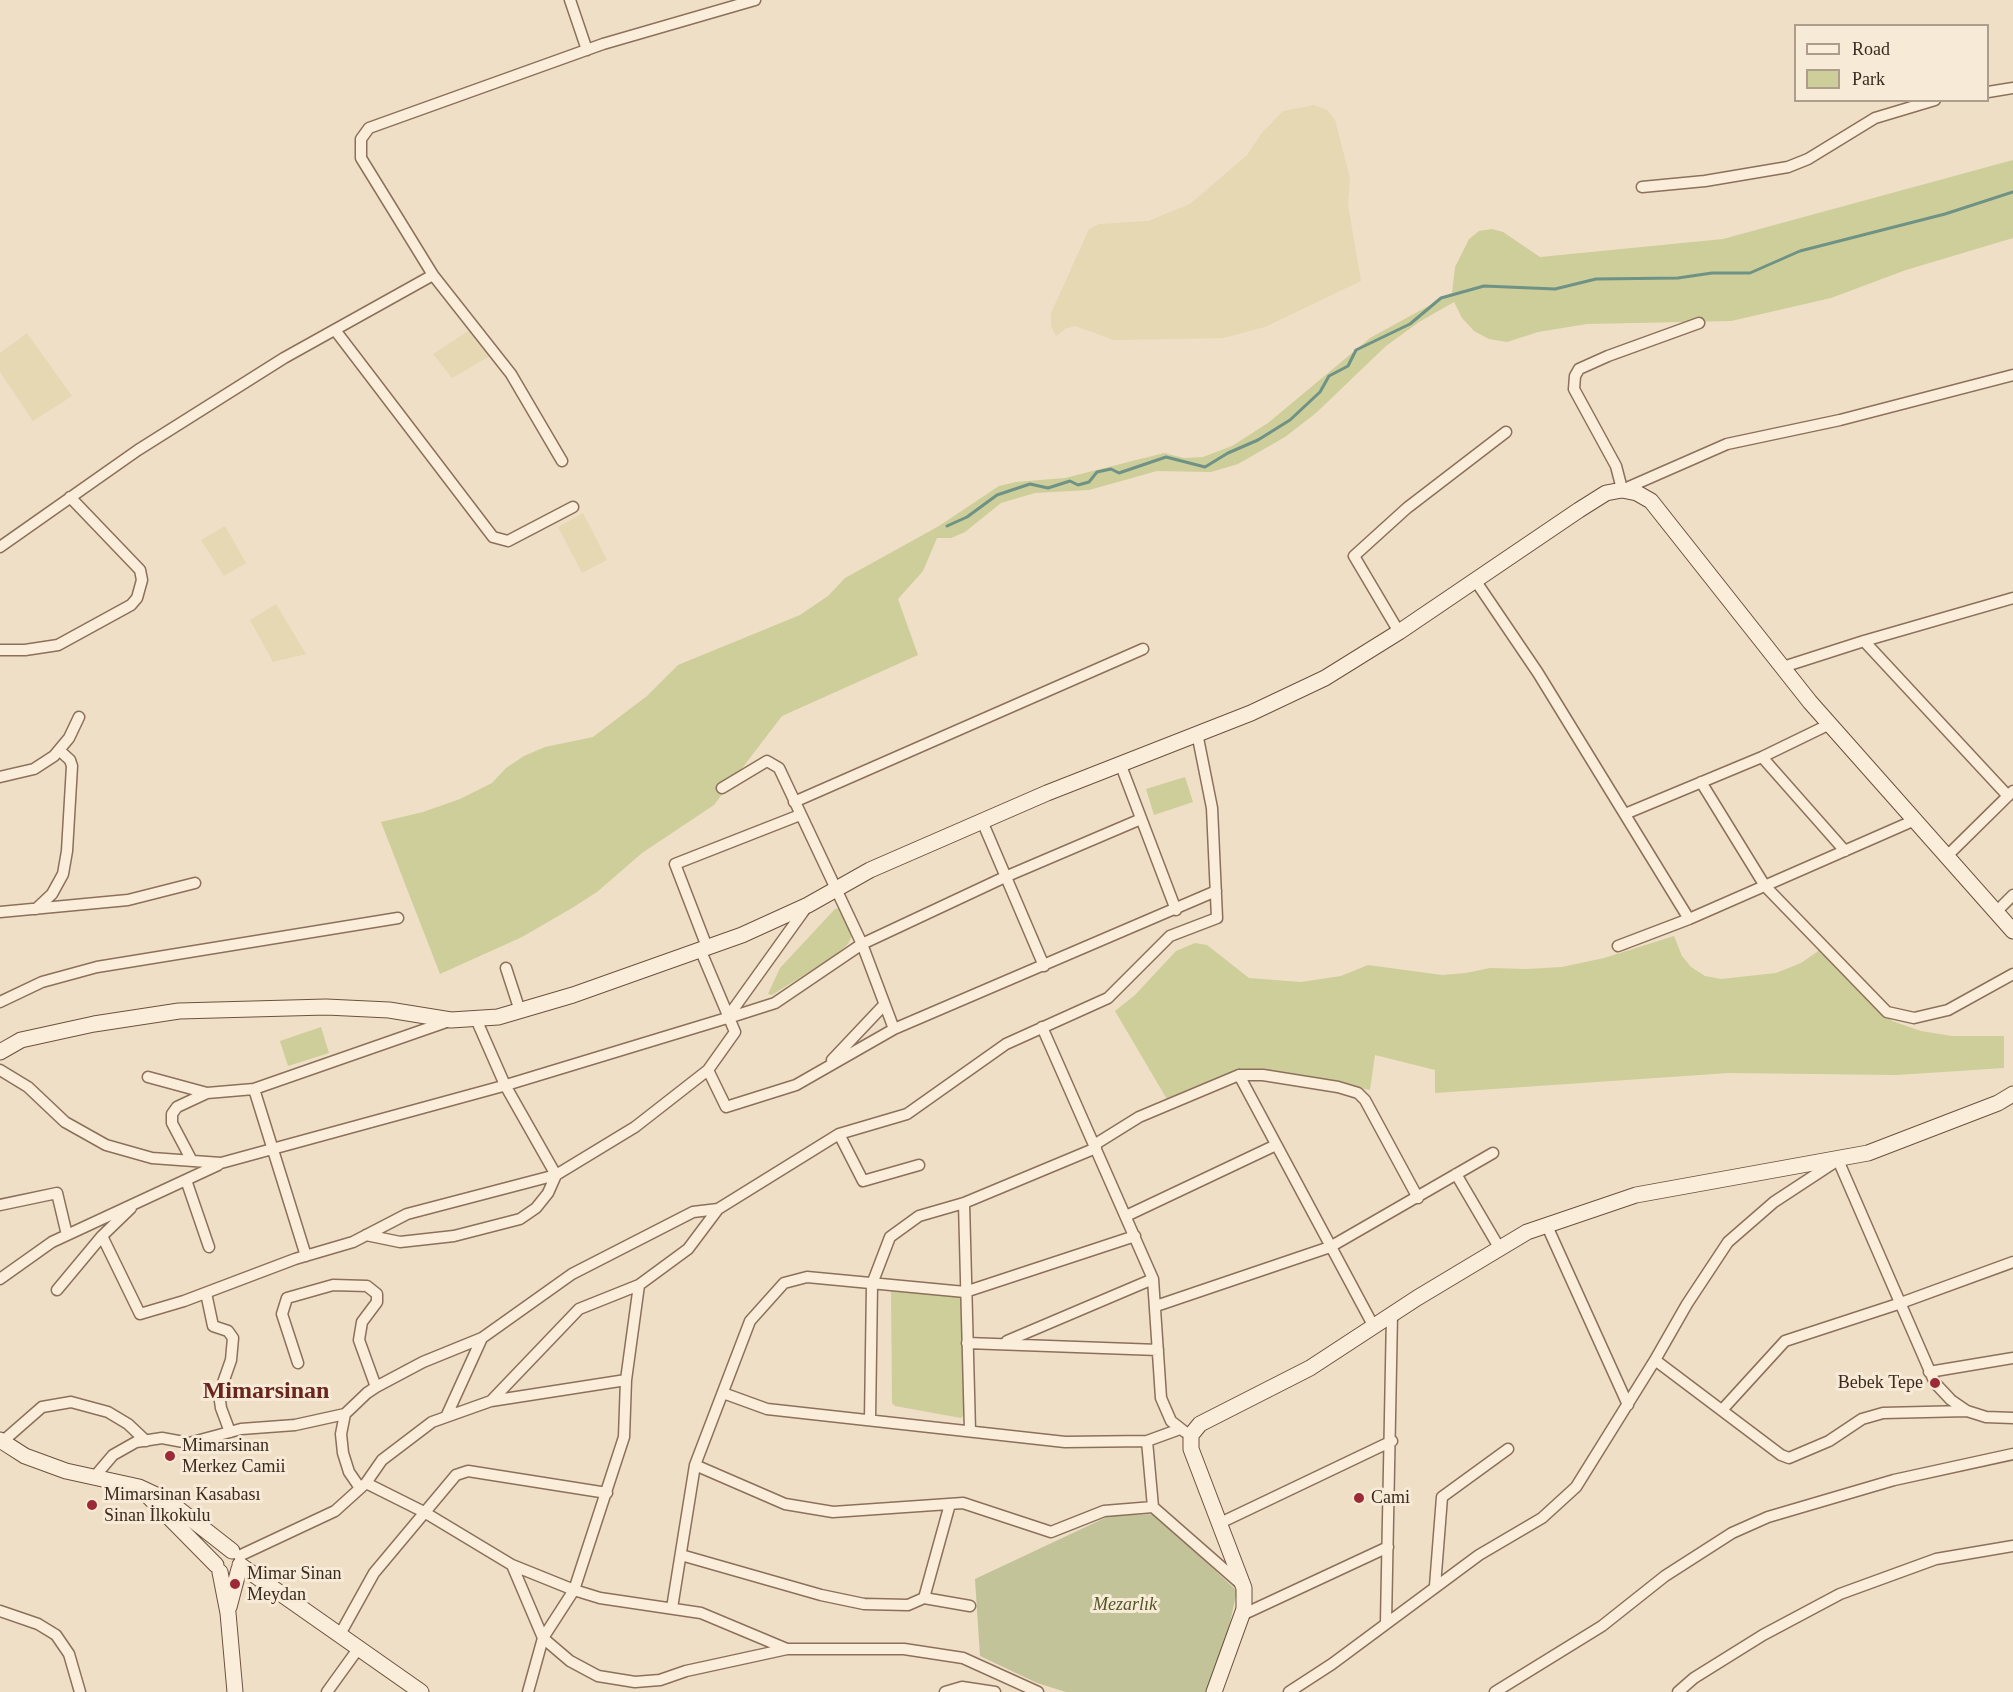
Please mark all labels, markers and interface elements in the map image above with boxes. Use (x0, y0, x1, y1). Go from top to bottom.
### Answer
legend (1794, 24, 1989, 102)
text: Road (1852, 39, 1890, 59)
text: Park (1852, 69, 1885, 89)
place label: Bebek Tepe (1838, 1372, 1923, 1394)
marker: Bebek Tepe (1928, 1376, 1942, 1390)
district label: Mimarsinan (203, 1378, 329, 1406)
place label: Mimarsinan Merkez Camii (182, 1435, 285, 1478)
marker: Mimarsinan Merkez Camii (163, 1449, 177, 1463)
place label: Mimarsinan Kasabası Sinan İlkokulu (104, 1484, 260, 1526)
place label: Cami (1371, 1487, 1410, 1509)
marker: Cami (1352, 1491, 1366, 1505)
marker: Mimarsinan Kasabası Sinan İlkokulu (85, 1498, 99, 1512)
place label: Mimar Sinan Meydan (247, 1563, 341, 1606)
marker: Mimar Sinan Meydan (228, 1577, 242, 1591)
park label: Mezarlık (1093, 1594, 1157, 1616)

